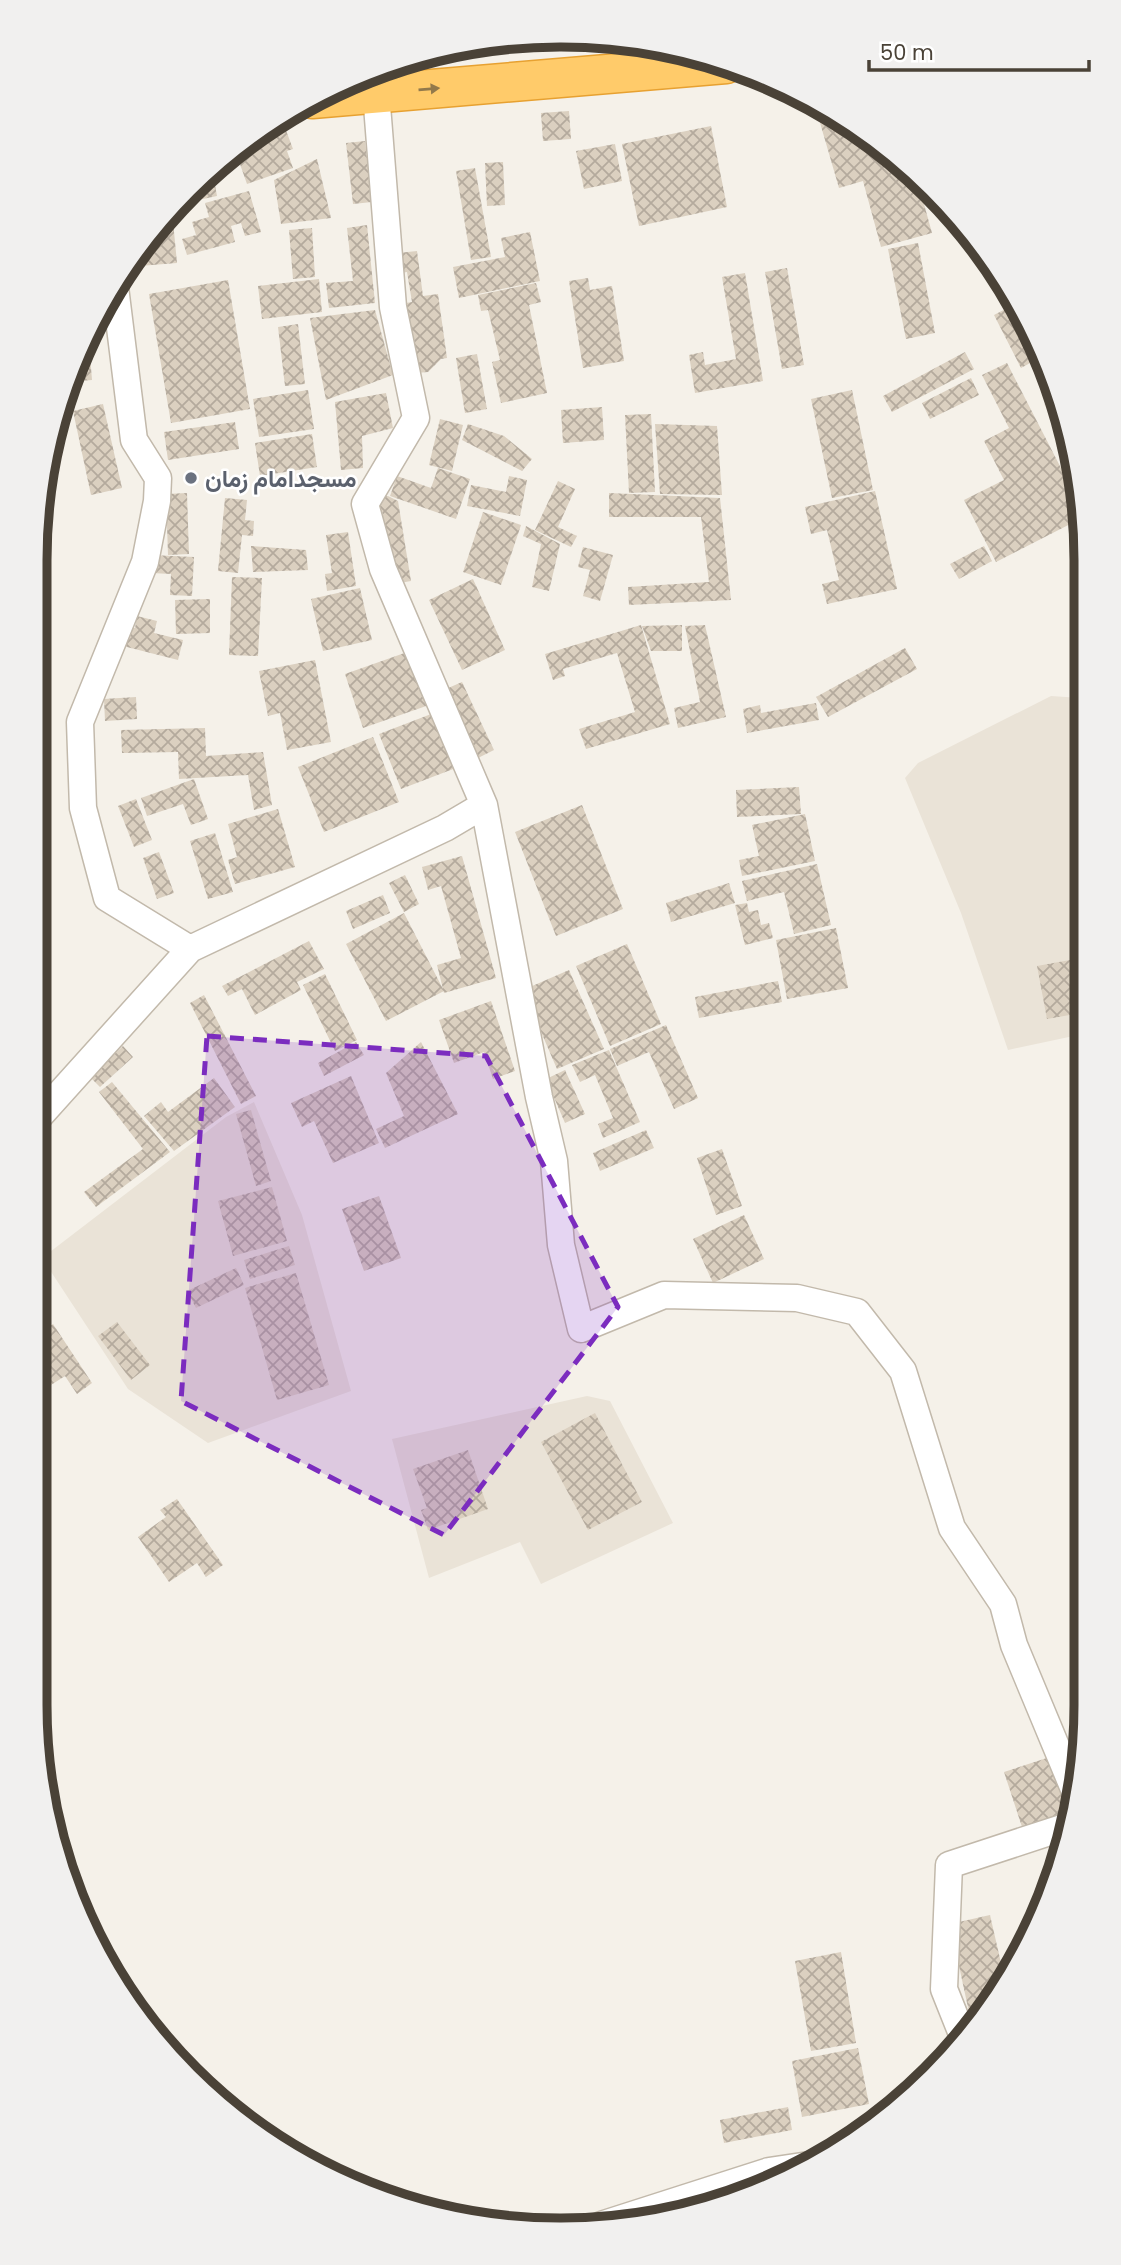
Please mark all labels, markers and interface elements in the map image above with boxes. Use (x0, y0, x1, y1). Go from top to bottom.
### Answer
scale bar (869, 28, 1090, 72)
text: 50 m (880, 38, 934, 67)
one-way arrow (418, 83, 440, 94)
place label: مسجدامام زمان (205, 462, 357, 495)
marker: مسجدامام زمان (183, 470, 199, 486)

